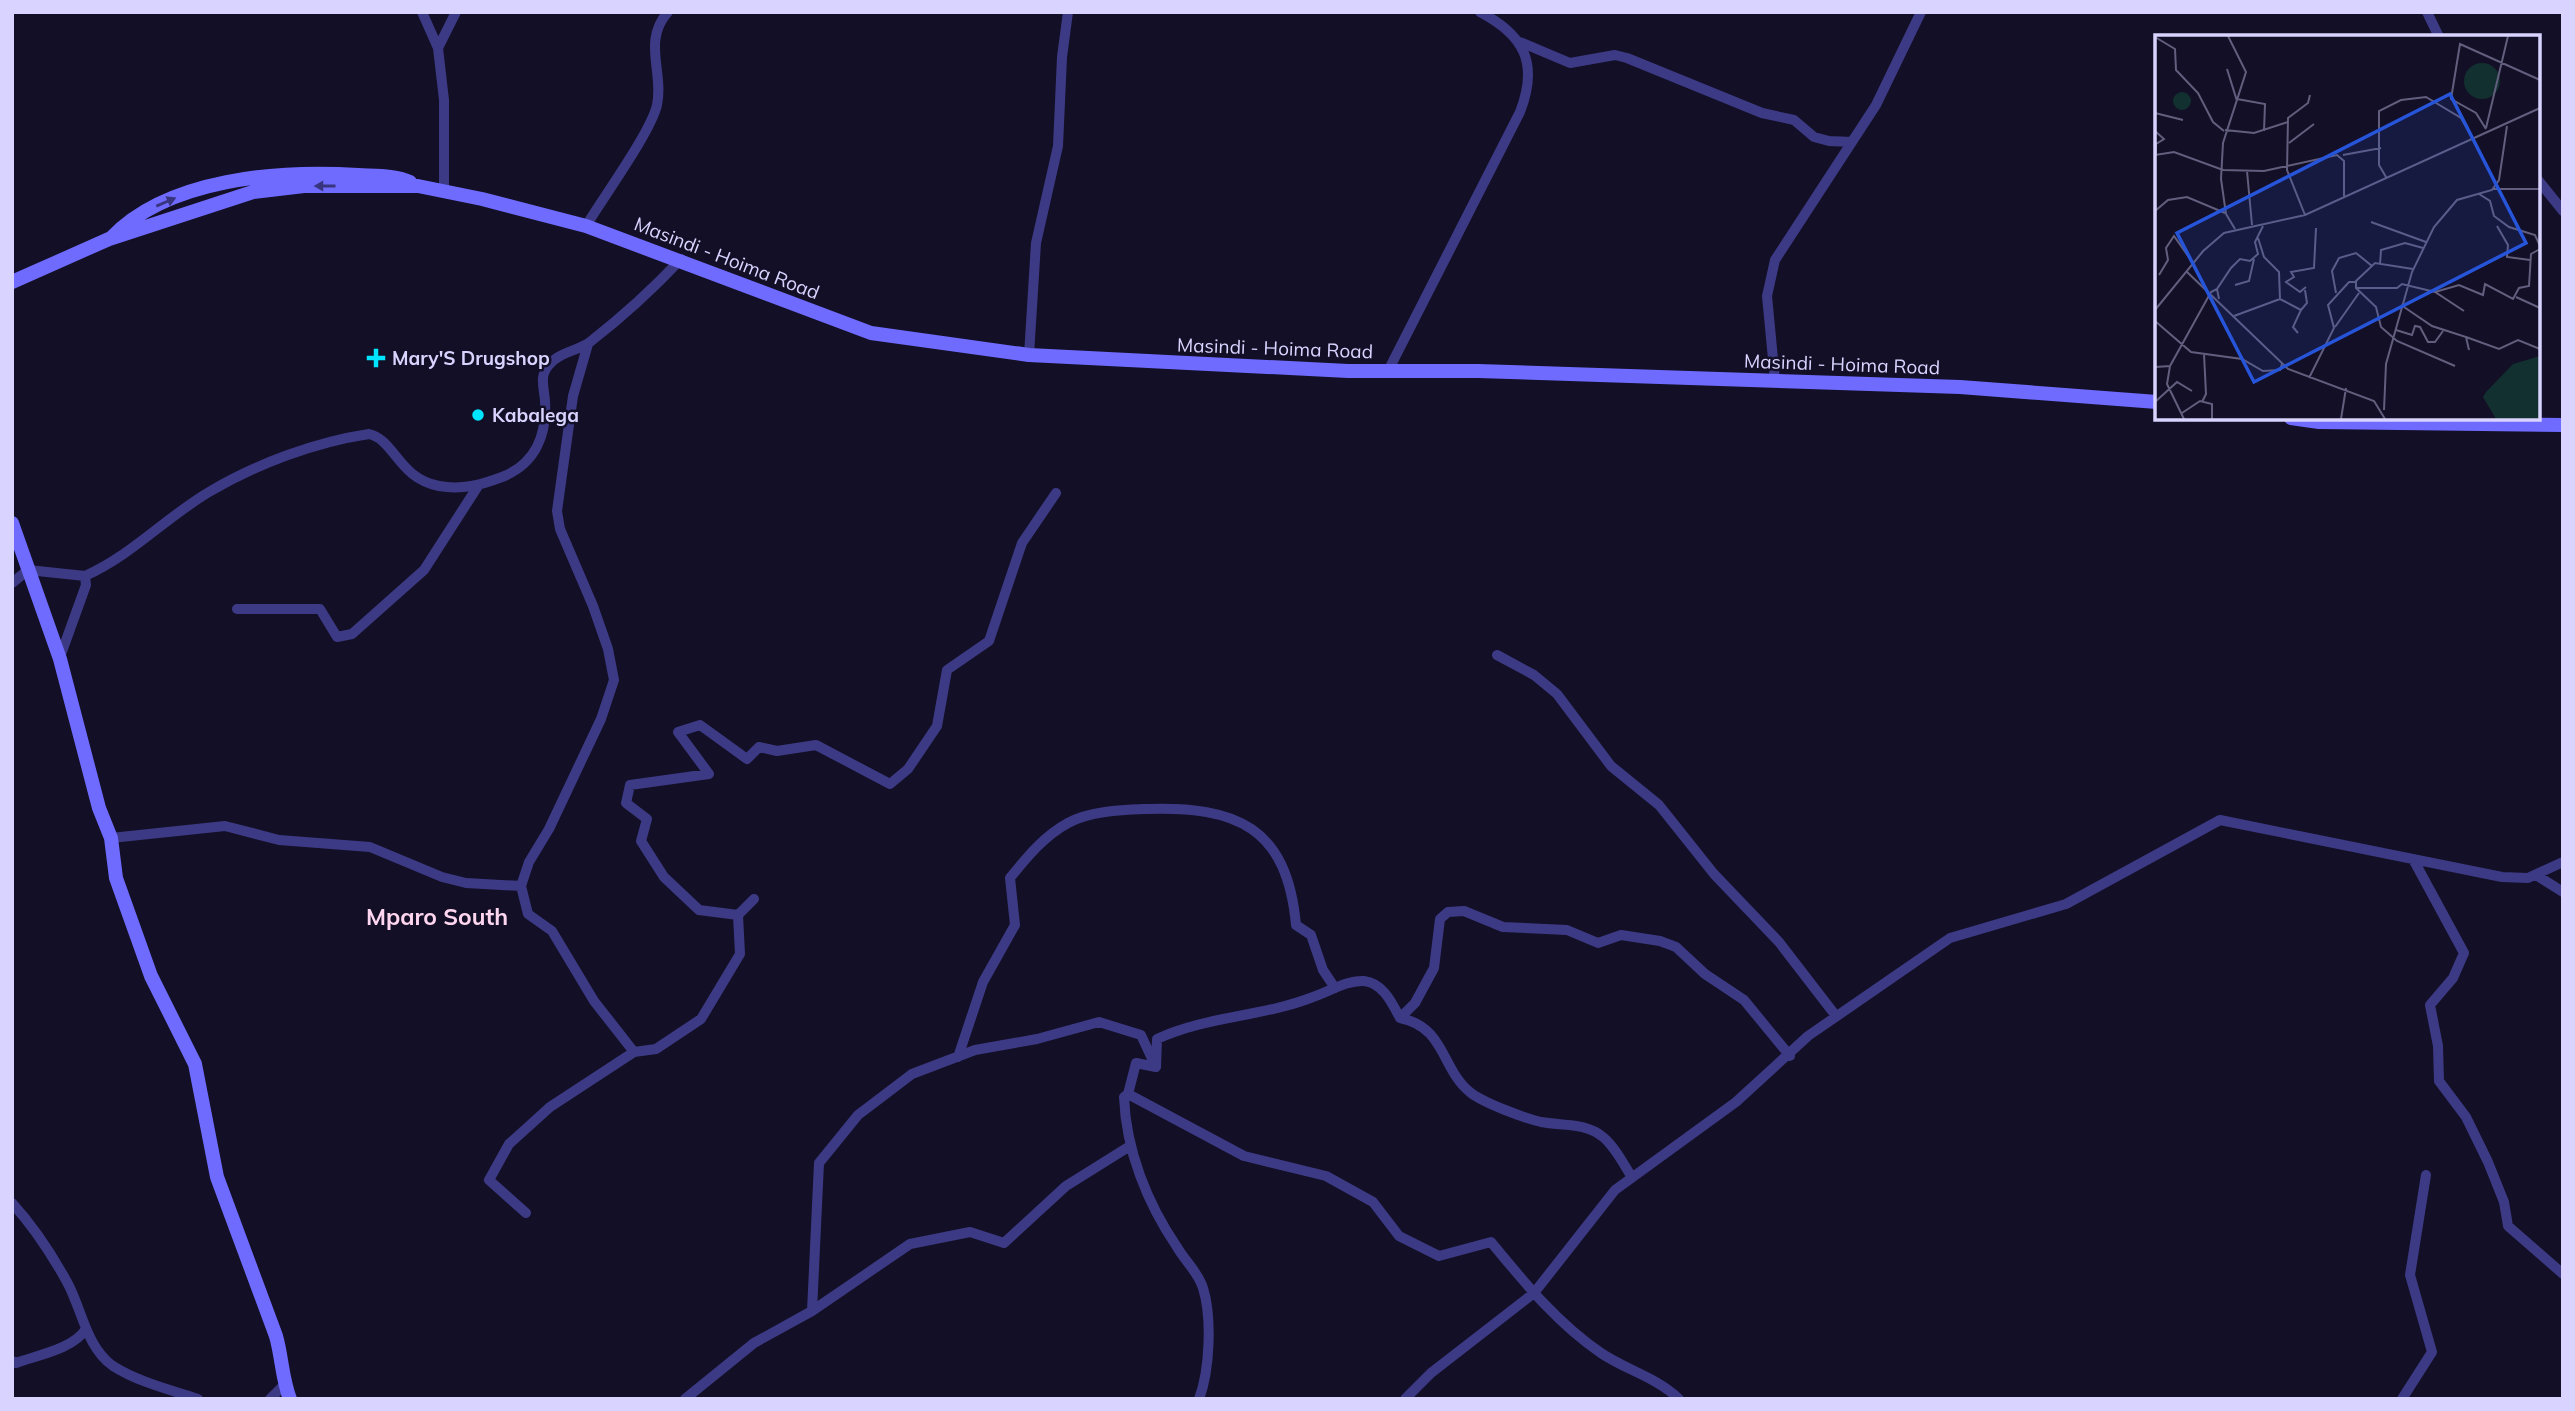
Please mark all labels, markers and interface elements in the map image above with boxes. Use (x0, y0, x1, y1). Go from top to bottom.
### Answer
inset map (2155, 35, 2540, 420)
one-way arrow (314, 181, 336, 192)
one-way arrow (155, 196, 176, 207)
street label: Masindi - Hoima Road (631, 212, 823, 304)
street label: Masindi - Hoima Road (1176, 333, 1374, 363)
place label: Mary'S Drugshop (392, 346, 550, 370)
marker: Mary'S Drugshop (366, 348, 386, 368)
street label: Masindi - Hoima Road (1743, 349, 1941, 379)
place label: Kabalega (492, 403, 579, 427)
marker: Kabalega (470, 407, 486, 423)
district label: Mparo South (366, 902, 508, 931)

